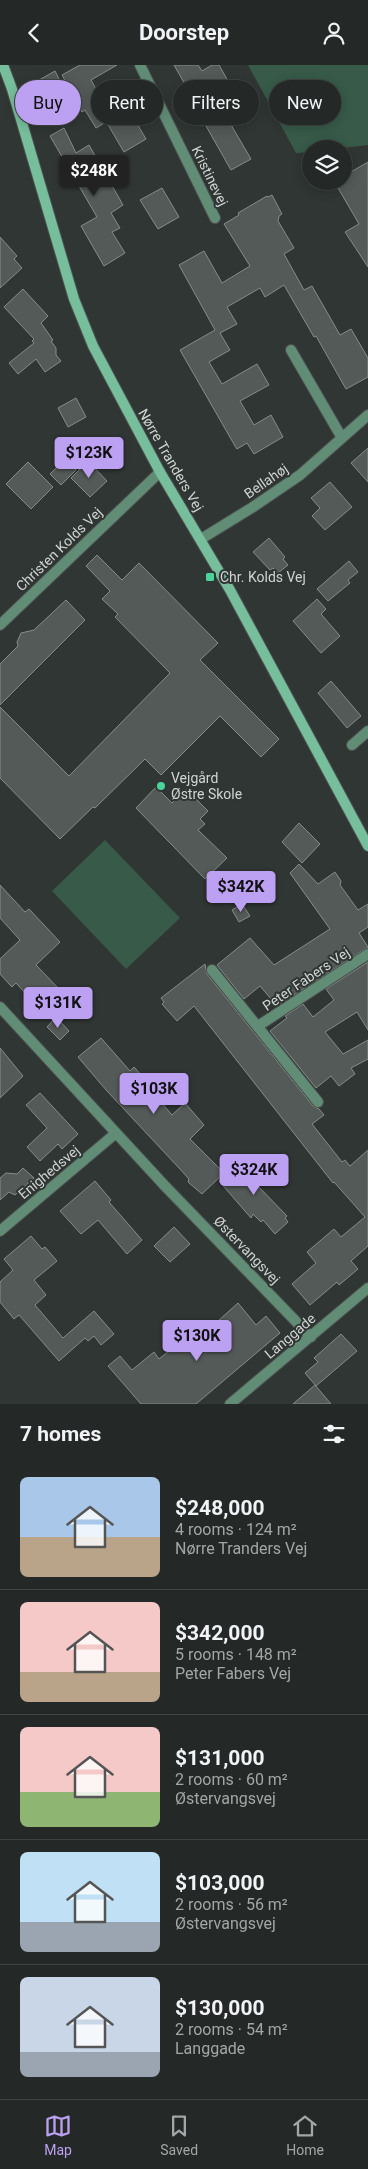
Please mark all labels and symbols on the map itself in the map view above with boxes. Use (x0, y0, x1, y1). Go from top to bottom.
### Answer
street label: Kristinevej (189, 143, 231, 209)
pin: $248K (59, 155, 129, 197)
street label: Nørre Tranders Vej (135, 406, 207, 514)
pin: $123K (54, 437, 124, 479)
street label: Bellahøj (241, 460, 291, 502)
street label: Christen Kolds Vej (13, 504, 105, 594)
place label: Chr. Kolds Vej (220, 569, 306, 585)
marker: Chr. Kolds Vej (204, 571, 216, 583)
place label: Vejgård Østre Skole (171, 770, 242, 802)
marker: Vejgård Østre Skole (155, 780, 167, 792)
pin: $342K (206, 871, 276, 913)
street label: Peter Fabers Vej (259, 944, 353, 1014)
pin: $131K (23, 987, 93, 1029)
pin: $103K (119, 1073, 189, 1115)
street label: Enighedsvej (15, 1142, 83, 1202)
pin: $324K (219, 1153, 289, 1196)
street label: Østervangsvej (211, 1213, 283, 1287)
street label: Langgade (261, 1310, 319, 1362)
pin: $130K (162, 1319, 232, 1362)

